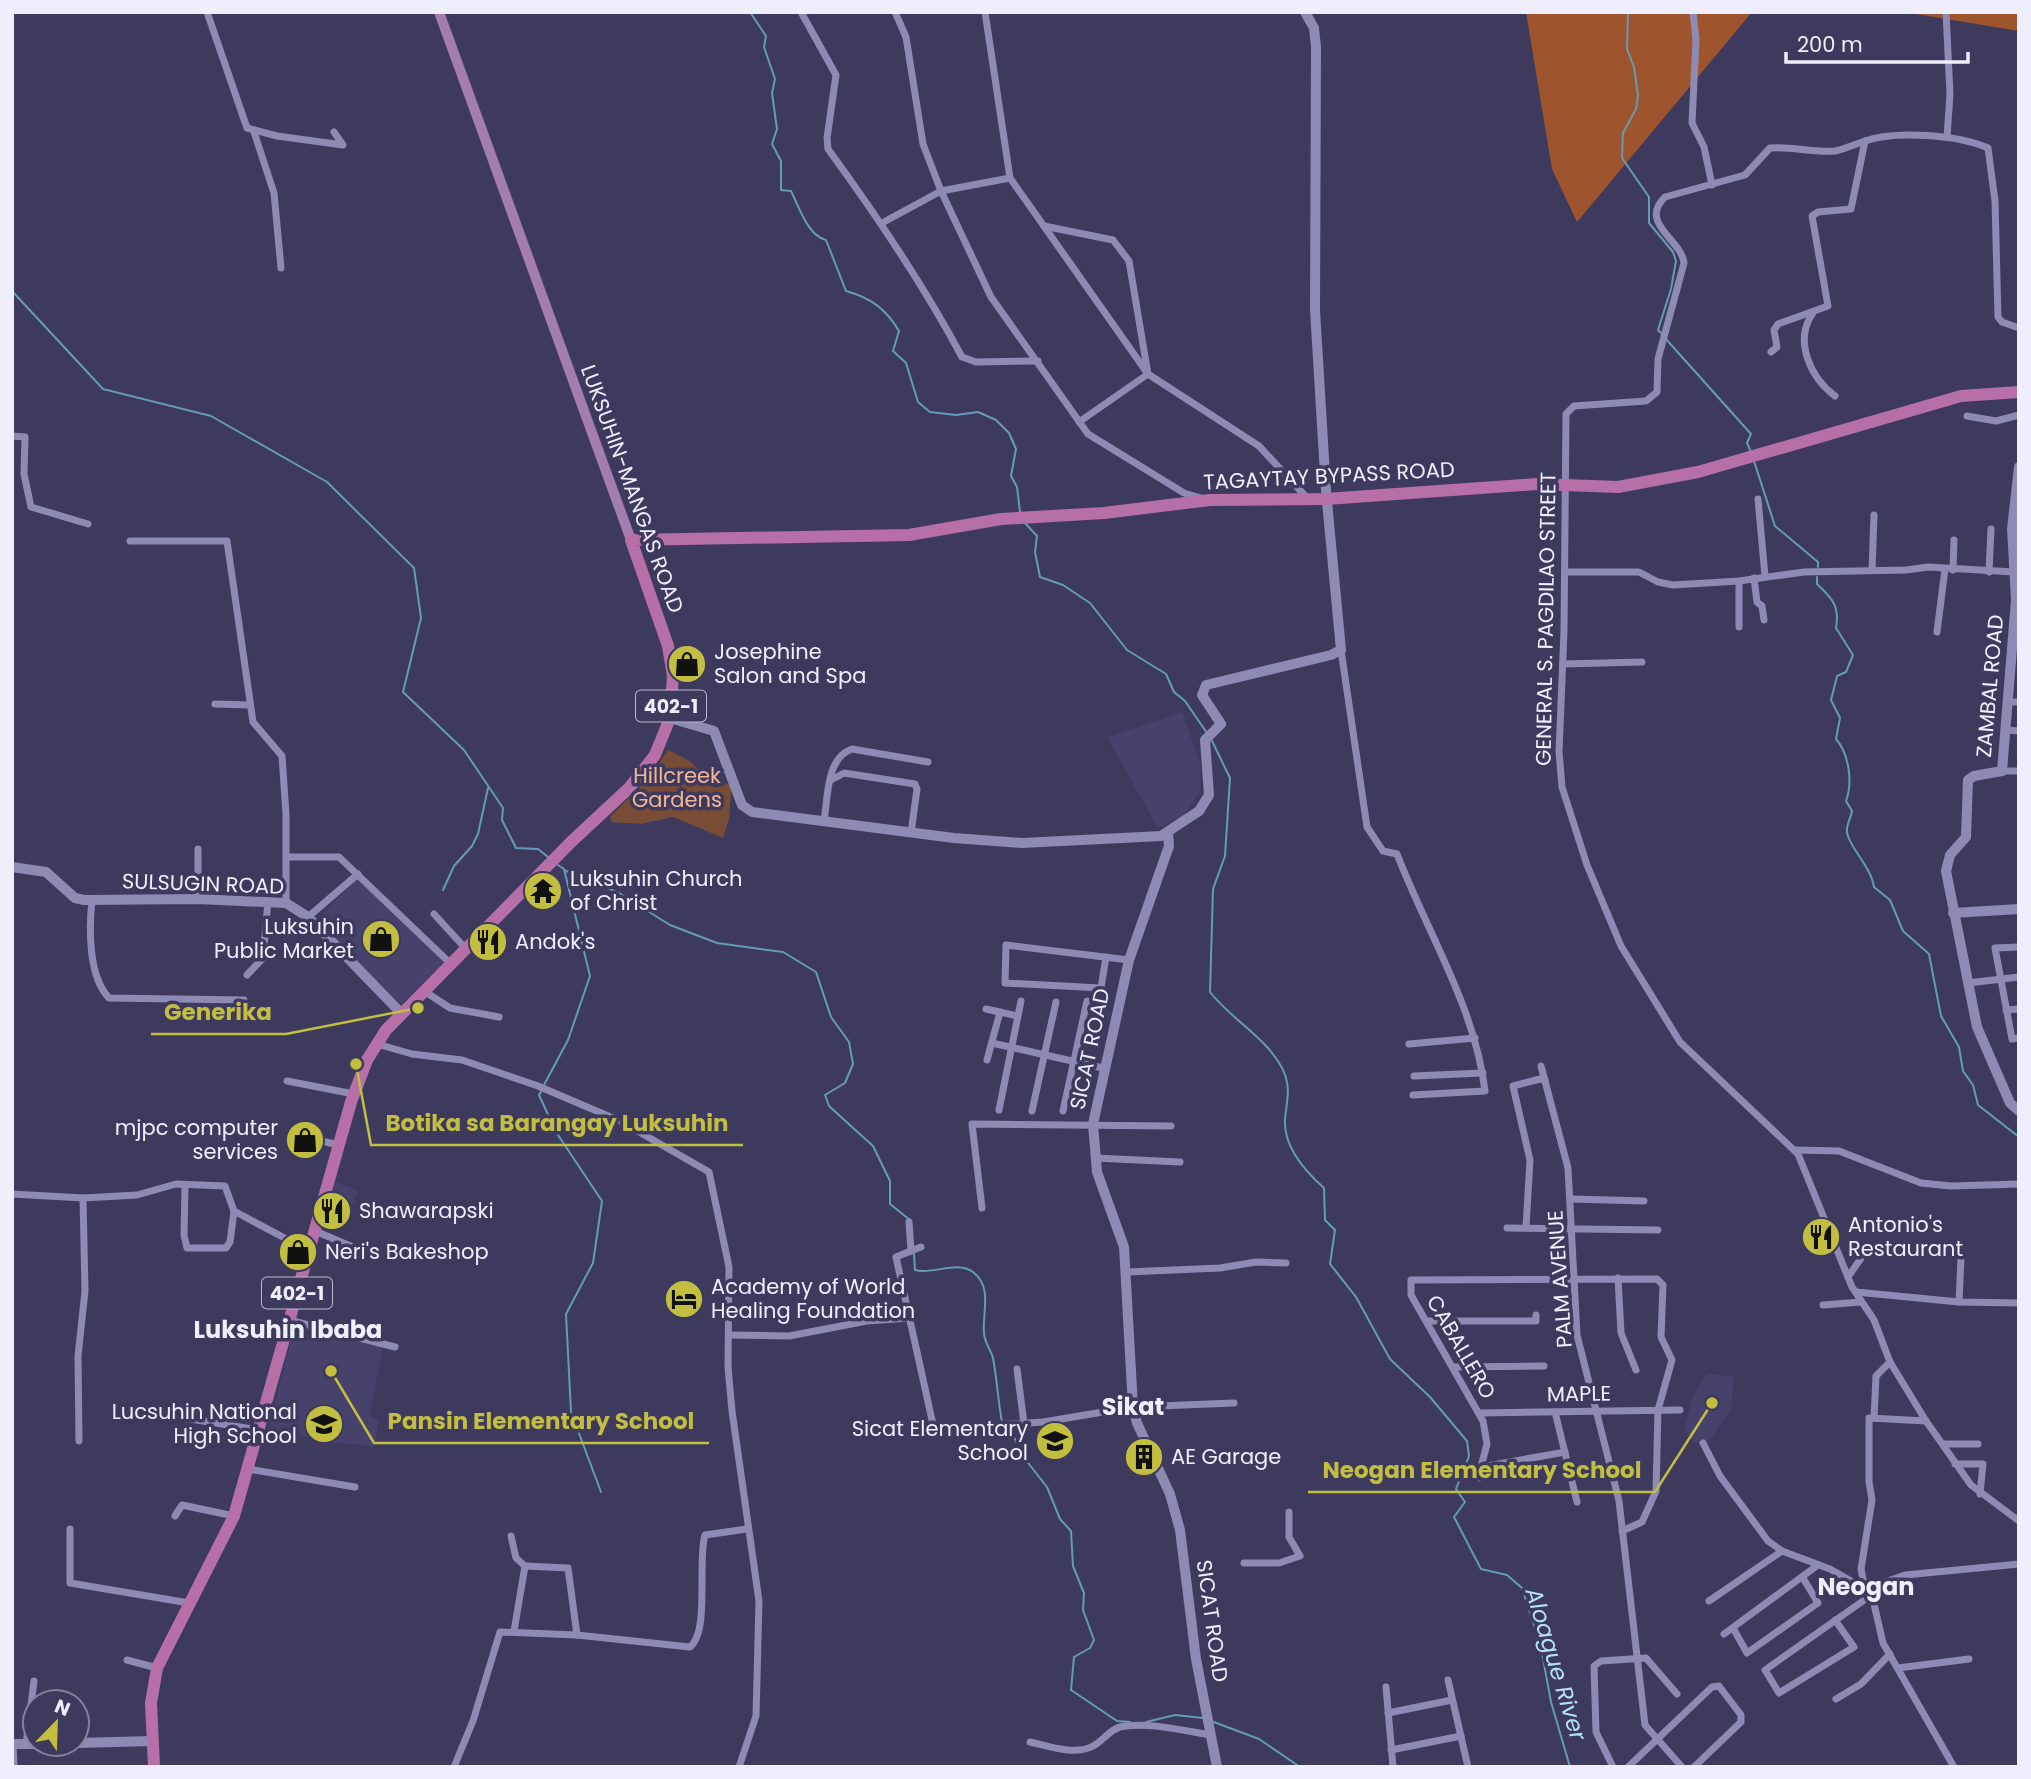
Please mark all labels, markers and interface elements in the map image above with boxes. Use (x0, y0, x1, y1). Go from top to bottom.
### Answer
scale bar (1786, 21, 1968, 65)
text: 200 m (1797, 30, 1863, 59)
street label: LUKSUHIN-MANGAS ROAD (574, 361, 691, 617)
street label: TAGAYTAY BYPASS ROAD (1203, 454, 1455, 497)
street label: GENERAL S. PAGDILAO STREET (1528, 472, 1563, 766)
street label: ZAMBAL ROAD (1969, 613, 2010, 759)
place label: Josephine Salon and Spa (714, 637, 866, 690)
shop icon: Josephine Salon and Spa (666, 643, 708, 685)
road number: 402-1 (636, 691, 706, 722)
park label: Hillcreek Gardens (632, 761, 722, 814)
place label: Luksuhin Church of Christ (570, 864, 743, 917)
street label: SULSUGIN ROAD (121, 866, 285, 901)
temple icon: Luksuhin Church of Christ (522, 870, 564, 912)
place label: Luksuhin Public Market (214, 912, 354, 965)
shop icon: Luksuhin Public Market (360, 918, 402, 960)
restaurant icon: Andok's (467, 921, 509, 963)
place label: Andok's (515, 927, 595, 956)
street label: SICAT ROAD (1063, 986, 1116, 1112)
callout: Generika (151, 990, 286, 1034)
text: Generika (164, 996, 272, 1028)
callout: Botika sa Barangay Luksuhin (371, 1101, 743, 1145)
text: Botika sa Barangay Luksuhin (385, 1107, 729, 1139)
place label: mjpc computer services (115, 1113, 278, 1166)
shop icon: mjpc computer services (284, 1119, 326, 1161)
restaurant icon: Shawarapski (311, 1190, 353, 1232)
place label: Shawarapski (359, 1196, 494, 1225)
street label: PALM AVENUE (1540, 1209, 1579, 1349)
place label: Antonio's Restaurant (1848, 1210, 1963, 1263)
restaurant icon: Antonio's Restaurant (1800, 1216, 1842, 1258)
shop icon: Neri's Bakeshop (277, 1231, 319, 1273)
place label: Neri's Bakeshop (325, 1237, 489, 1266)
place label: Academy of World Healing Foundation (711, 1272, 915, 1325)
road number: 402-1 (262, 1278, 332, 1308)
hotel icon: Academy of World Healing Foundation (663, 1278, 705, 1320)
street label: CABALLERO (1420, 1289, 1503, 1404)
district label: Luksuhin Ibaba (194, 1313, 382, 1346)
street label: MAPLE (1547, 1378, 1611, 1409)
district label: Sikat (1102, 1390, 1164, 1423)
place label: Lucsuhin National High School (112, 1397, 297, 1450)
callout: Pansin Elementary School (374, 1399, 709, 1443)
school or university icon: Lucsuhin National High School (303, 1403, 345, 1445)
text: Pansin Elementary School (388, 1405, 694, 1437)
place label: Sicat Elementary School (852, 1414, 1028, 1467)
school or university icon: Sicat Elementary School (1034, 1420, 1076, 1462)
building icon: AE Garage (1123, 1436, 1165, 1478)
place label: AE Garage (1171, 1442, 1281, 1471)
callout: Neogan Elementary School (1308, 1448, 1655, 1492)
text: Neogan Elementary School (1322, 1454, 1642, 1486)
street label: SICAT ROAD (1190, 1558, 1235, 1684)
district label: Neogan (1818, 1570, 1914, 1603)
water label: Aloague River (1517, 1583, 1595, 1746)
north arrow (21, 1688, 91, 1758)
text: N (51, 1693, 74, 1723)

